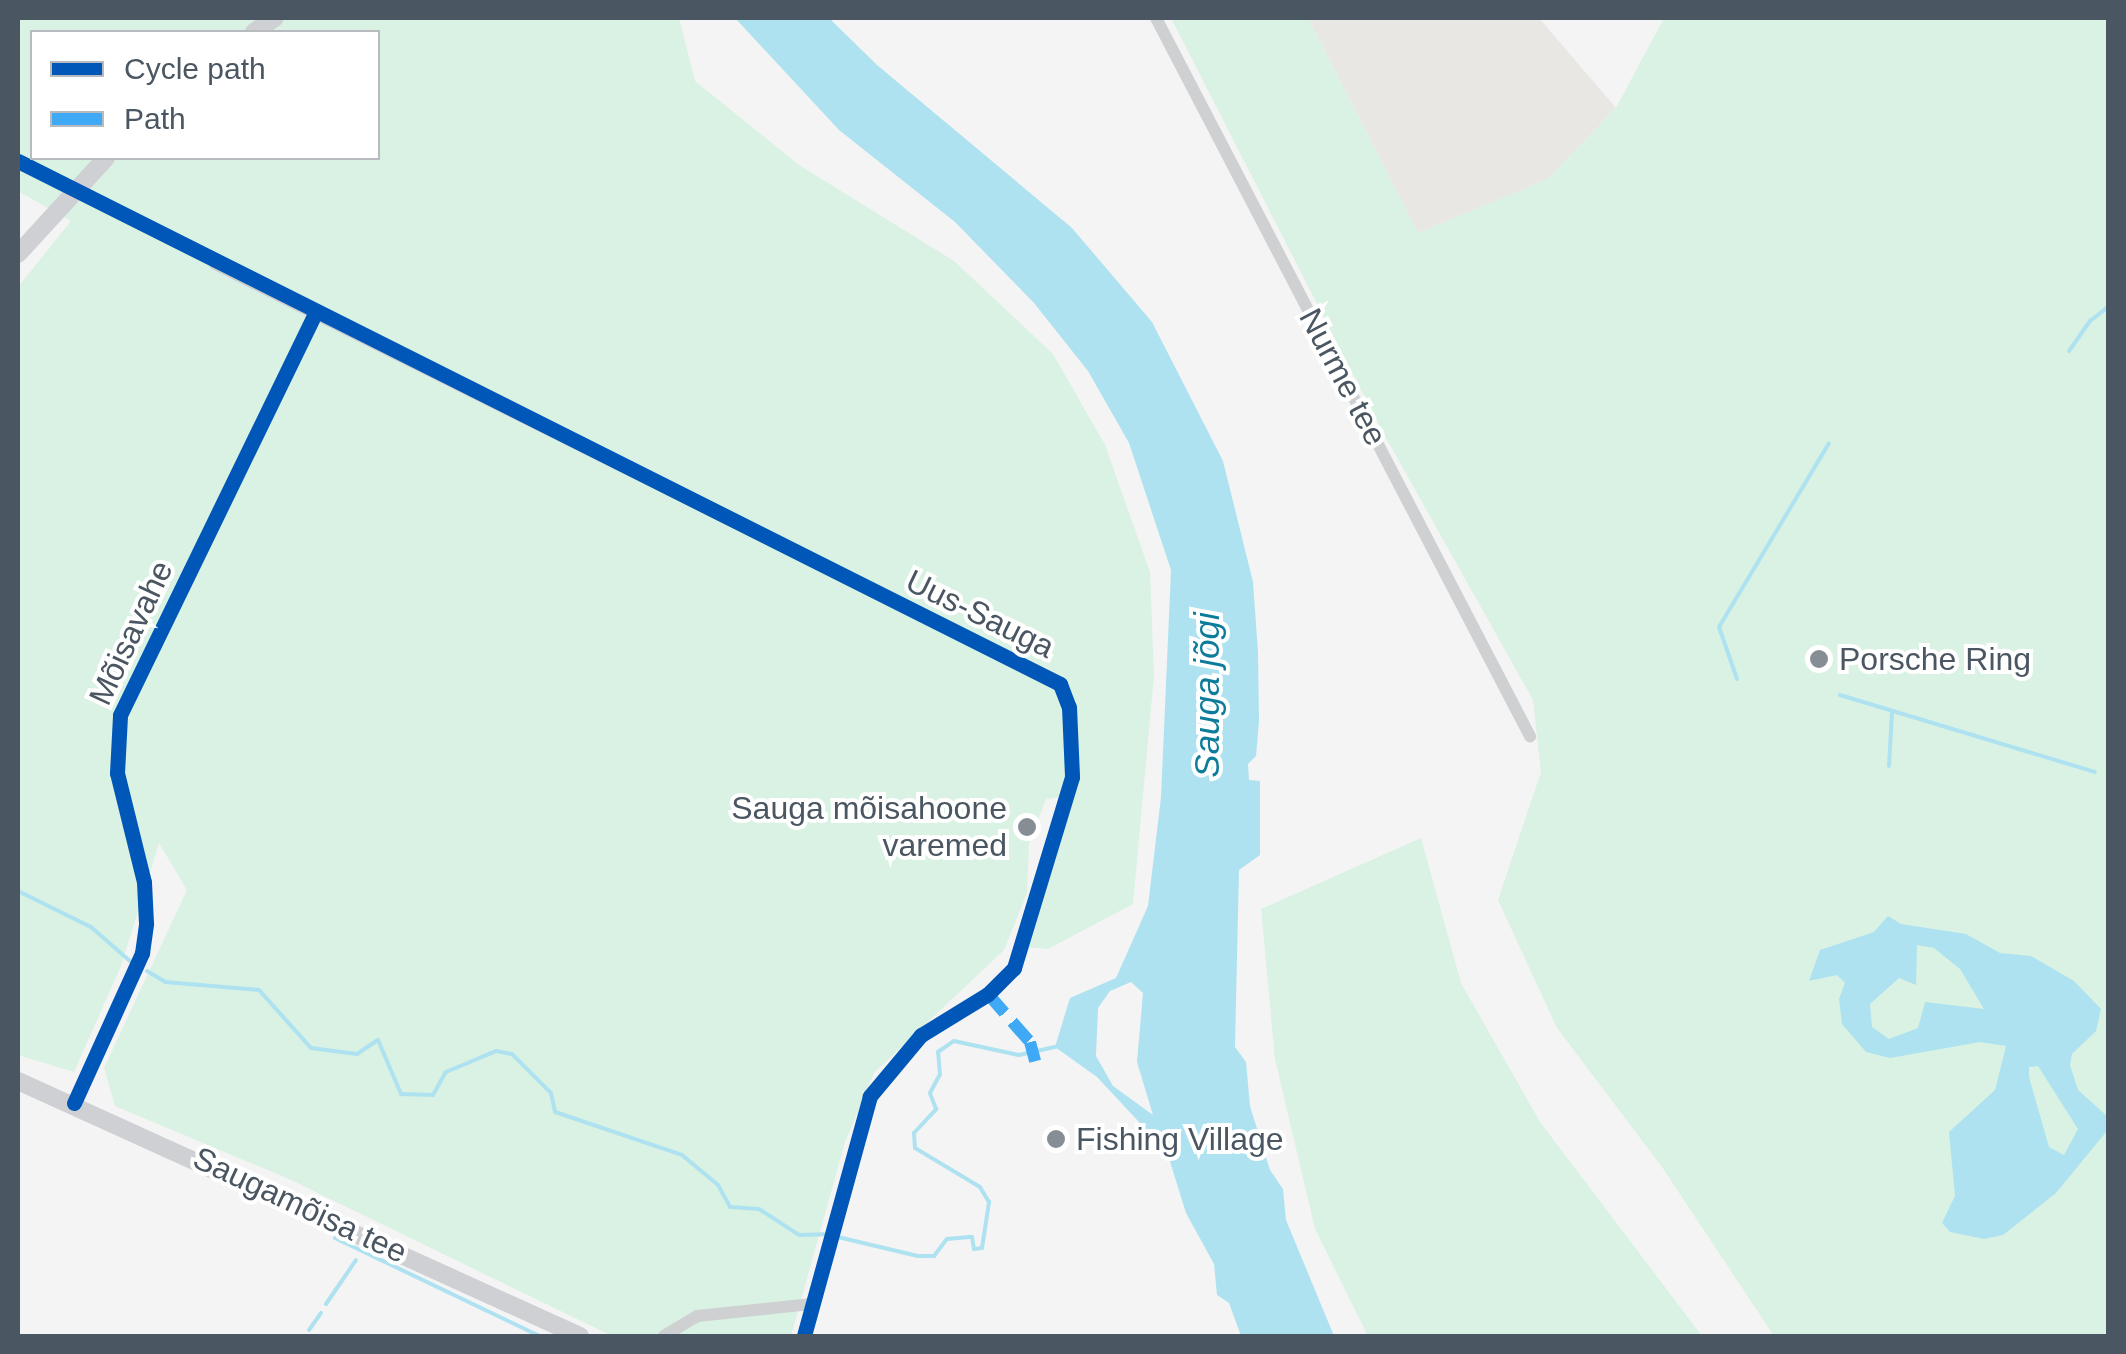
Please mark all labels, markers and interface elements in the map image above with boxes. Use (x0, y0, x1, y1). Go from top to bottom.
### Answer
legend (30, 30, 380, 160)
text: Cycle path (124, 52, 266, 85)
text: Path (124, 102, 186, 135)
street label: Nurme tee (1291, 302, 1395, 452)
street label: Mõisavahe (81, 555, 181, 711)
street label: Uus-Sauga (900, 562, 1060, 666)
water label: Sauga jõgi (1186, 612, 1228, 778)
place label: Porsche Ring (1839, 640, 2031, 678)
marker: Porsche Ring (1808, 648, 1830, 670)
place label: Sauga mõisahoone varemed (731, 790, 1007, 865)
marker: Sauga mõisahoone varemed (1016, 816, 1038, 838)
place label: Fishing Village (1076, 1120, 1284, 1158)
marker: Fishing Village (1045, 1128, 1067, 1150)
street label: Saugamõisa tee (187, 1139, 413, 1271)

